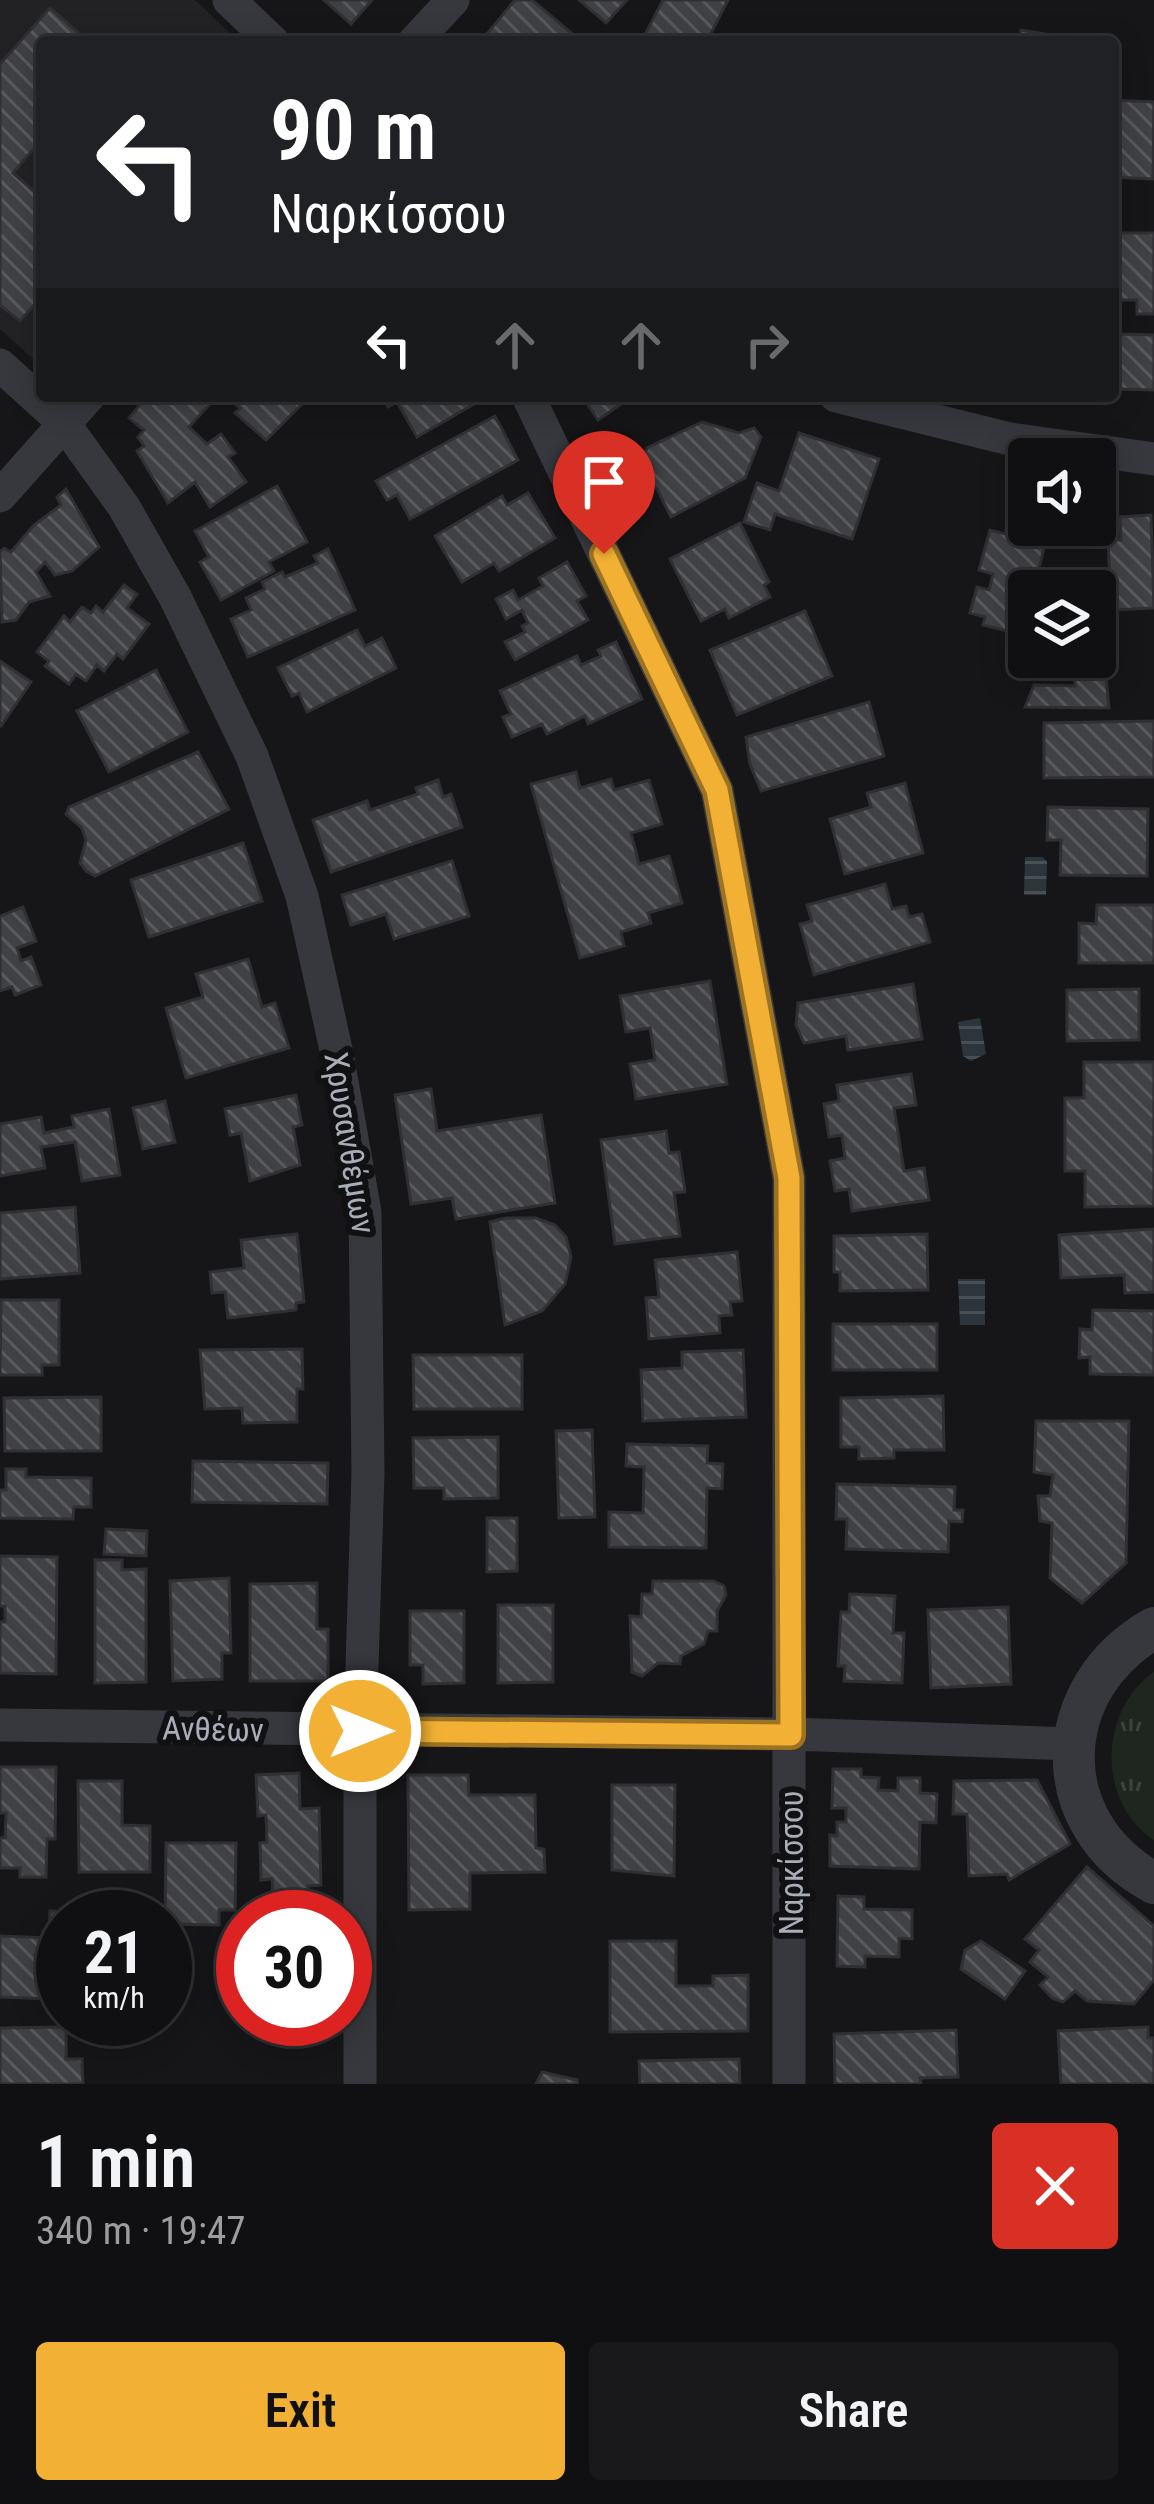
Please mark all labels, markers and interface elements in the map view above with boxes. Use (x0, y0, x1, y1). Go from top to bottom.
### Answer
text: 90 m (270, 81, 437, 180)
icon: left (72, 84, 228, 240)
text: Ναρκίσσου (270, 182, 507, 245)
icon: left (356, 312, 422, 378)
icon: ahead (482, 312, 548, 378)
icon: ahead (608, 312, 674, 378)
icon: right (734, 312, 800, 378)
pin (553, 431, 655, 554)
map controls (1008, 438, 1116, 678)
button: sound (1008, 438, 1116, 546)
icon: arrive (571, 449, 637, 515)
button: layers (1008, 570, 1116, 678)
street label: Χρυσανθέμων (316, 1049, 384, 1237)
position arrow (297, 1668, 423, 1794)
street label: Ανθέων (162, 1709, 264, 1749)
street label: Ναρκίσσου (772, 1791, 811, 1935)
speed limit sign: 30 (216, 1890, 372, 2046)
text: 21 (84, 1917, 144, 1988)
text: km/h (83, 1980, 145, 2015)
text: 1 min (36, 2120, 195, 2205)
button: close (992, 2123, 1118, 2249)
text: 340 m · 19:47 (36, 2208, 246, 2254)
button: Exit (36, 2342, 565, 2480)
button: Share (589, 2342, 1118, 2480)

